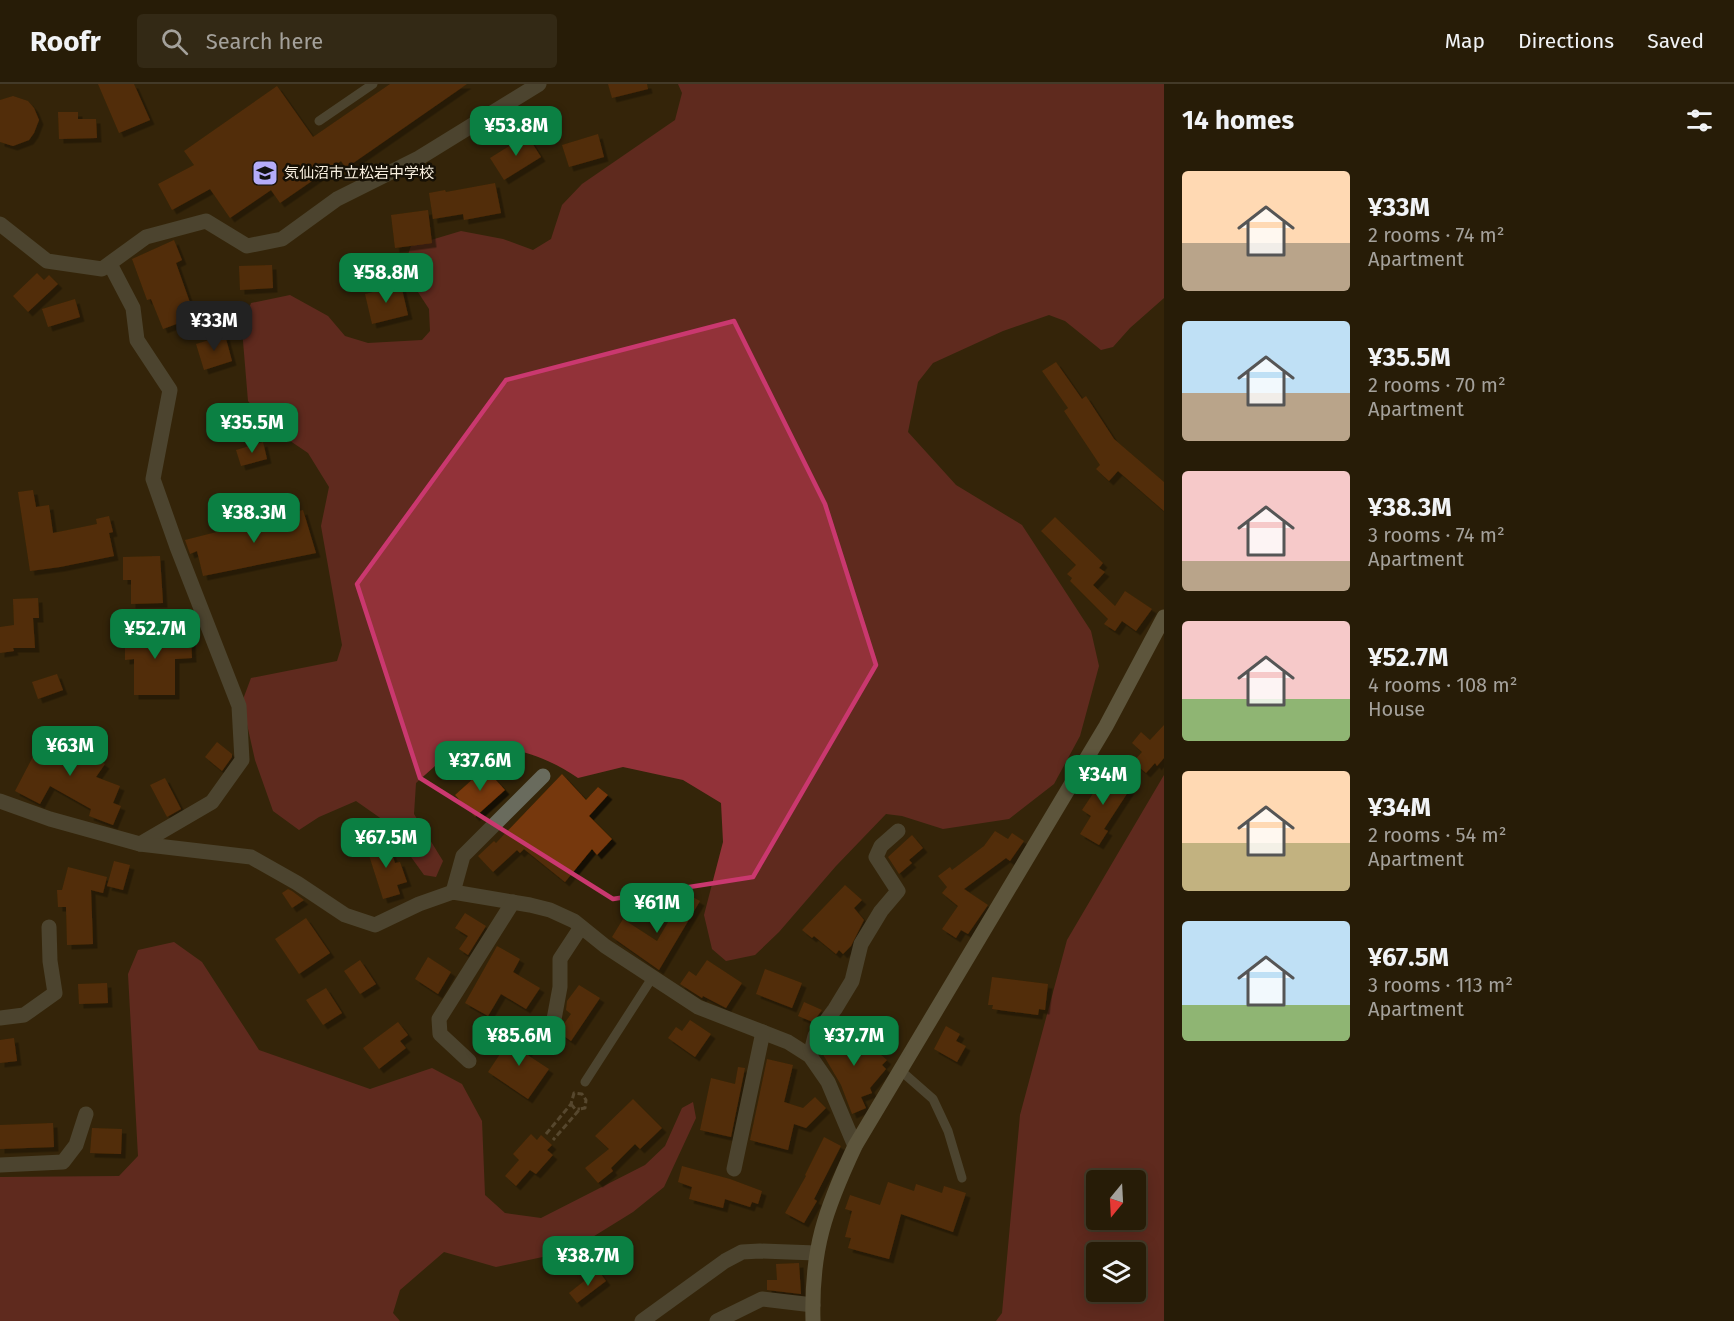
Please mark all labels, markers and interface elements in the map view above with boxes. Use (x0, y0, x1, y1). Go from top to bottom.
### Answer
search box (137, 14, 557, 68)
text: Roofr (30, 25, 101, 58)
icon: search (158, 25, 191, 58)
text: Search here (206, 28, 323, 55)
text: Map (1445, 28, 1485, 54)
text: Directions (1518, 28, 1614, 54)
text: Saved (1647, 28, 1704, 54)
icon: filters (1683, 104, 1716, 137)
text: 14 homes (1182, 105, 1294, 136)
pin: ¥53.8M (467, 106, 565, 157)
text: ¥53.8M (484, 113, 548, 137)
school or university icon: 気仙沼市立松岩中学校 (250, 158, 280, 188)
place label: 気仙沼市立松岩中学校 (284, 164, 434, 182)
text: ¥33M (1368, 192, 1430, 223)
icon: home (1230, 195, 1302, 267)
text: 2 rooms · 74 m² (1368, 223, 1505, 247)
text: Apartment (1368, 247, 1464, 271)
pin: ¥58.8M (337, 253, 435, 304)
text: ¥58.8M (353, 260, 419, 284)
pin: ¥33M (178, 301, 250, 352)
text: ¥33M (190, 308, 238, 332)
text: ¥35.5M (1368, 342, 1451, 373)
icon: home (1230, 345, 1302, 417)
text: 2 rooms · 70 m² (1368, 373, 1506, 397)
text: Apartment (1368, 397, 1464, 421)
pin: ¥35.5M (203, 403, 301, 454)
text: ¥35.5M (220, 410, 284, 434)
text: ¥38.3M (1368, 492, 1452, 523)
pin: ¥38.3M (205, 493, 303, 544)
icon: home (1230, 495, 1302, 567)
text: ¥38.3M (222, 500, 286, 524)
text: 3 rooms · 74 m² (1368, 523, 1505, 547)
text: Apartment (1368, 547, 1464, 571)
pin: ¥52.7M (106, 609, 204, 660)
text: ¥52.7M (124, 616, 186, 640)
text: ¥52.7M (1368, 642, 1448, 673)
icon: home (1230, 645, 1302, 717)
text: 4 rooms · 108 m² (1368, 673, 1517, 697)
text: House (1368, 697, 1425, 721)
pin: ¥63M (34, 726, 106, 777)
text: ¥63M (46, 733, 94, 757)
pin: ¥37.6M (431, 741, 529, 792)
text: ¥37.6M (449, 748, 511, 772)
pin: ¥34M (1067, 755, 1139, 806)
text: ¥34M (1079, 762, 1127, 786)
text: ¥34M (1368, 792, 1431, 823)
icon: home (1230, 795, 1302, 867)
pin: ¥67.5M (337, 818, 435, 869)
text: 2 rooms · 54 m² (1368, 823, 1507, 847)
text: ¥67.5M (355, 825, 417, 849)
text: Apartment (1368, 847, 1464, 871)
pin: ¥61M (621, 883, 693, 934)
text: ¥61M (634, 890, 680, 914)
text: ¥67.5M (1368, 942, 1449, 973)
icon: home (1230, 945, 1302, 1017)
text: 3 rooms · 113 m² (1368, 973, 1513, 997)
text: Apartment (1368, 997, 1464, 1021)
pin: ¥85.6M (470, 1016, 568, 1067)
pin: ¥37.7M (805, 1016, 903, 1067)
text: ¥85.6M (486, 1023, 552, 1047)
text: ¥37.7M (824, 1023, 884, 1047)
north arrow (1086, 1170, 1146, 1230)
map controls (1086, 1170, 1146, 1302)
pin: ¥38.7M (539, 1236, 637, 1287)
button: layers (1086, 1242, 1146, 1302)
text: ¥38.7M (557, 1243, 619, 1267)

